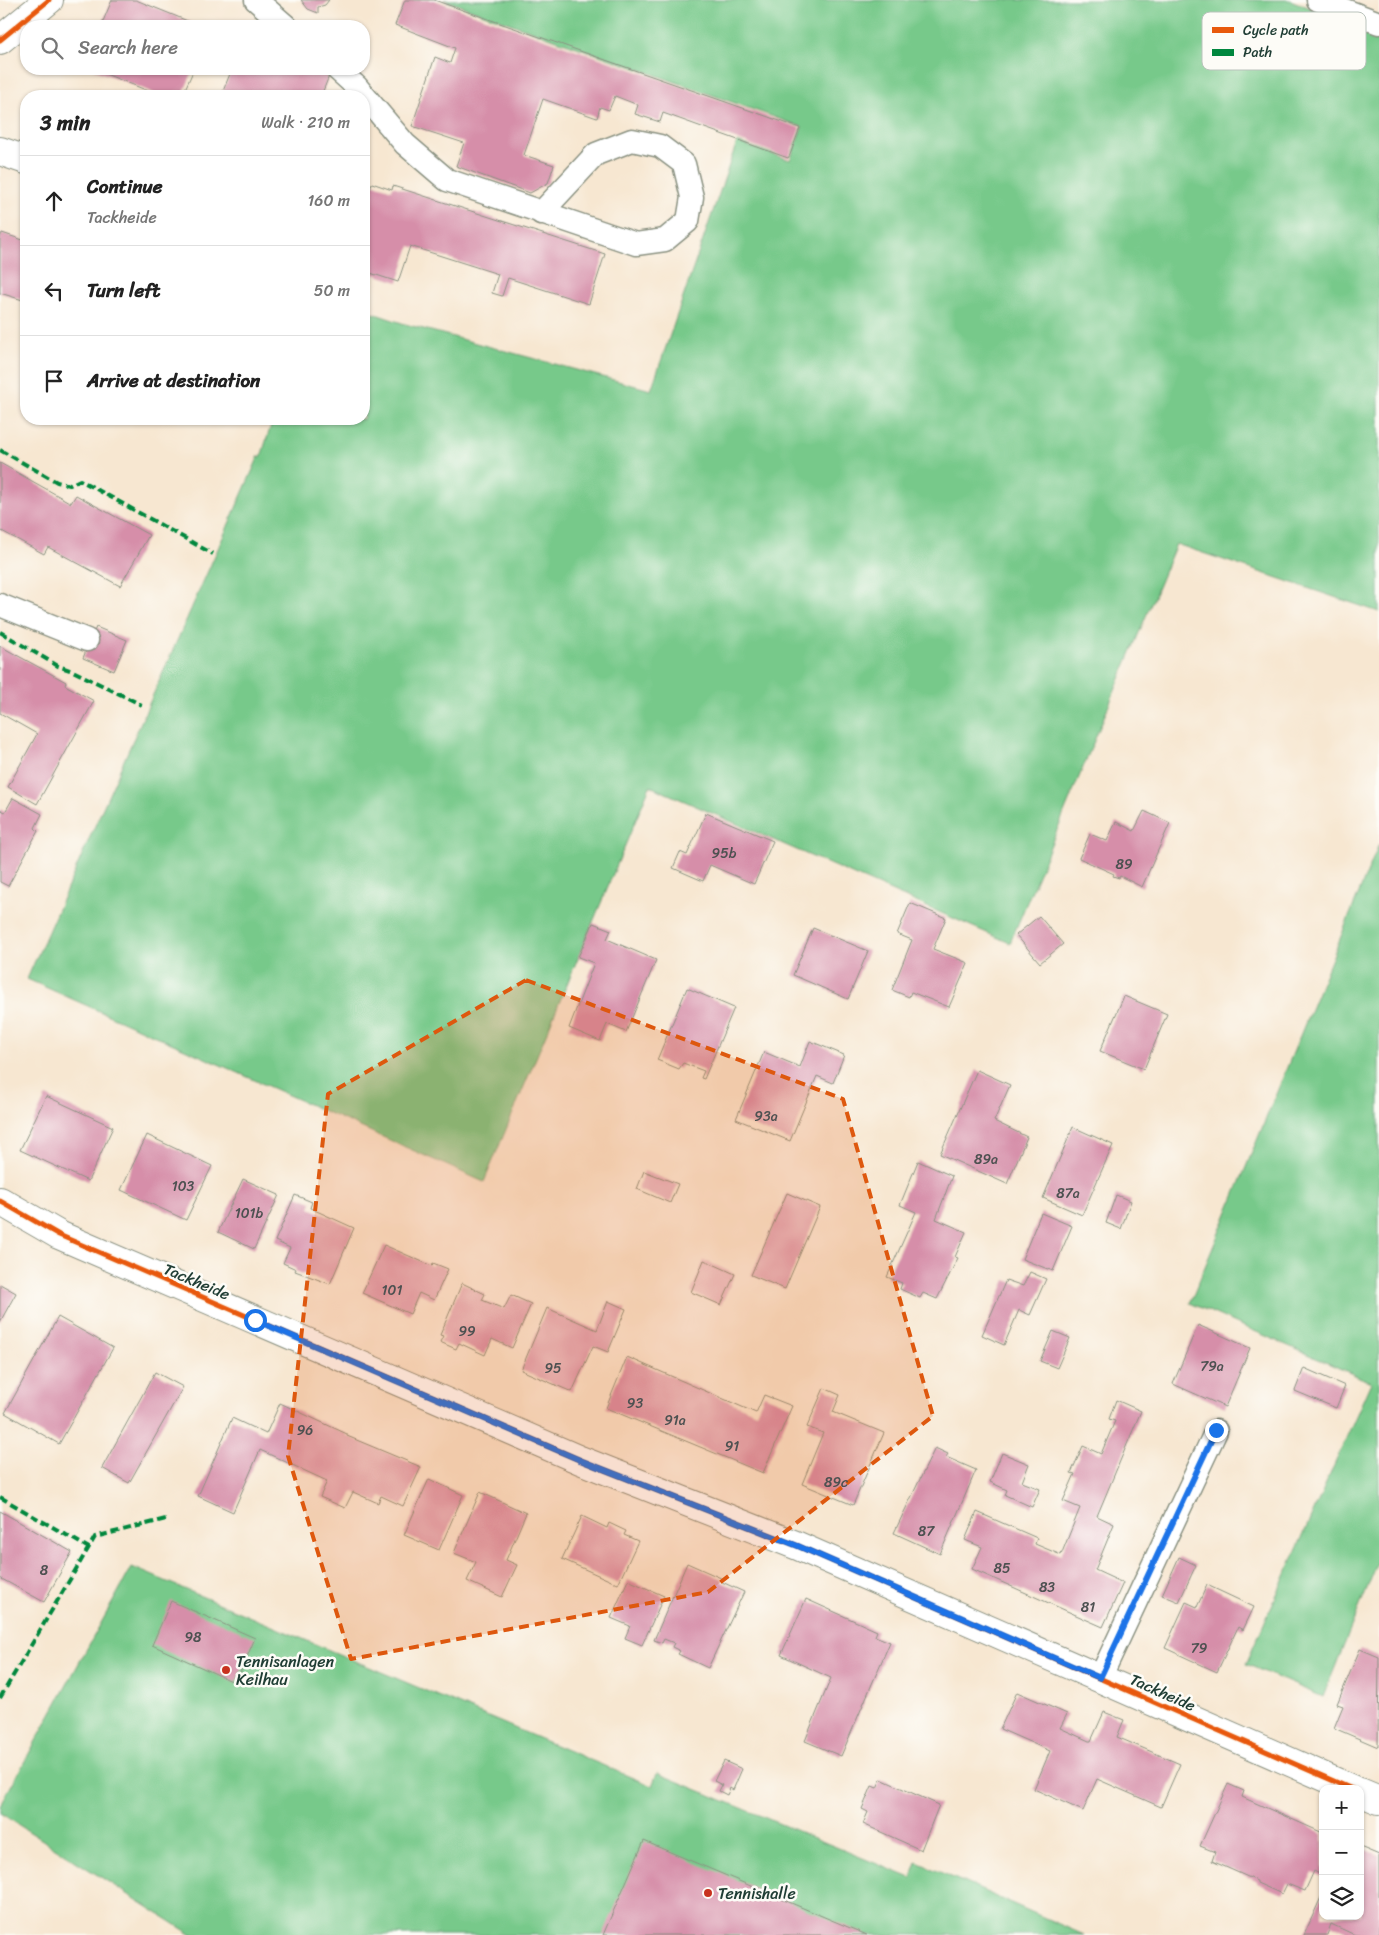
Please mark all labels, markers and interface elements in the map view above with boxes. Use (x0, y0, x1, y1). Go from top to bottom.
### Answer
legend (1202, 12, 1366, 70)
text: Cycle path (1243, 18, 1309, 43)
search box (20, 20, 370, 75)
text: Search here (78, 31, 178, 64)
icon: search (38, 34, 66, 62)
text: Path (1243, 40, 1272, 65)
text: 3 min (40, 104, 90, 142)
text: Walk · 210 m (261, 108, 350, 137)
text: Continue (87, 170, 163, 203)
text: 160 m (307, 186, 350, 215)
icon: ahead (40, 187, 68, 215)
text: Tackheide (87, 203, 157, 232)
text: Turn left (87, 274, 160, 307)
text: 50 m (314, 276, 350, 305)
icon: left (40, 277, 68, 305)
text: Arrive at destination (87, 364, 260, 397)
icon: arrive (40, 367, 68, 395)
house number: 95b (712, 841, 737, 866)
house number: 89 (1115, 852, 1133, 877)
house number: 93a (754, 1104, 778, 1129)
house number: 89a (974, 1147, 998, 1172)
house number: 103 (172, 1174, 195, 1199)
house number: 87a (1056, 1181, 1080, 1206)
house number: 101b (235, 1201, 264, 1226)
street label: Tackheide (159, 1255, 235, 1308)
house number: 101 (382, 1278, 402, 1303)
route start (244, 1309, 267, 1332)
house number: 99 (458, 1319, 476, 1344)
house number: 79a (1200, 1354, 1224, 1379)
house number: 95 (544, 1356, 562, 1381)
house number: 93 (627, 1391, 643, 1416)
house number: 91a (664, 1408, 686, 1433)
house number: 96 (297, 1418, 313, 1443)
route end (1205, 1419, 1228, 1442)
house number: 91 (725, 1434, 739, 1459)
house number: 89c (824, 1470, 848, 1495)
house number: 87 (918, 1519, 935, 1544)
house number: 85 (994, 1556, 1011, 1581)
house number: 8 (40, 1558, 49, 1583)
house number: 83 (1039, 1575, 1055, 1600)
house number: 81 (1081, 1595, 1095, 1620)
house number: 98 (184, 1625, 202, 1650)
house number: 79 (1191, 1636, 1208, 1661)
place label: Tennisanlagen Keilhau (236, 1647, 334, 1694)
marker: Tennisanlagen Keilhau (220, 1664, 232, 1676)
street label: Tackheide (1125, 1665, 1201, 1720)
map controls (1319, 1785, 1364, 1920)
button: + (1319, 1785, 1364, 1830)
button: − (1319, 1830, 1364, 1875)
button: layers (1319, 1875, 1364, 1920)
place label: Tennishalle (718, 1879, 796, 1908)
marker: Tennishalle (702, 1887, 714, 1899)

